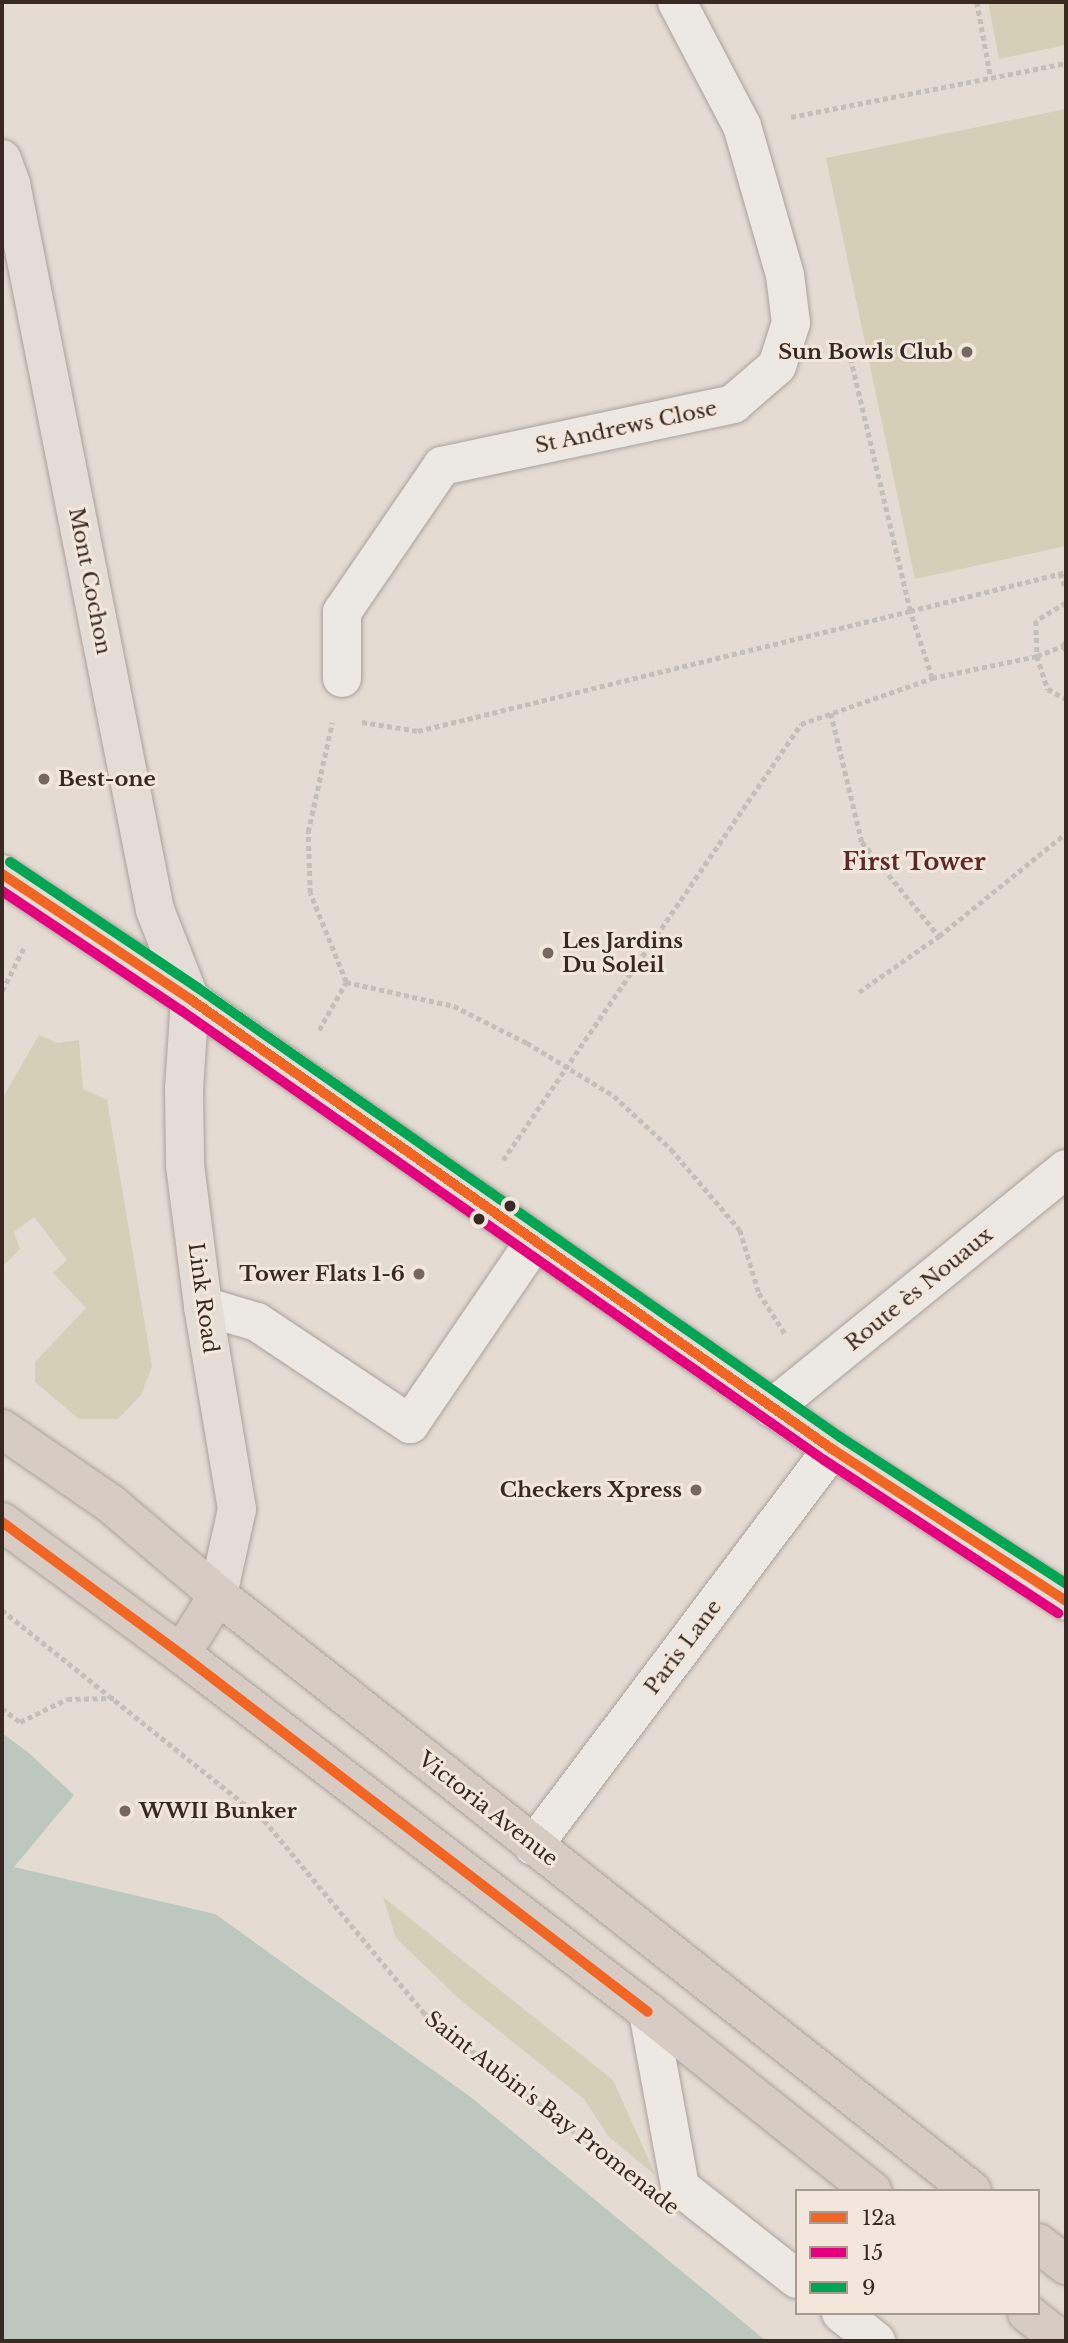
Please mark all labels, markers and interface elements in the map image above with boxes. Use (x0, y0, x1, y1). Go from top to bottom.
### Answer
place label: Sun Bowls Club (778, 339, 953, 365)
marker: Sun Bowls Club (959, 344, 975, 360)
street label: St Andrews Close (532, 395, 720, 459)
street label: Mont Cochon (63, 505, 117, 657)
place label: Best-one (58, 766, 156, 792)
marker: Best-one (36, 771, 52, 787)
district label: First Tower (842, 848, 986, 876)
place label: Les Jardins Du Soleil (562, 928, 683, 978)
marker: Les Jardins Du Soleil (540, 945, 556, 961)
unlabelled marker (503, 1199, 517, 1213)
unlabelled marker (472, 1212, 486, 1226)
street label: Route ès Nouaux (840, 1222, 998, 1356)
street label: Link Road (183, 1241, 223, 1355)
place label: Tower Flats 1-6 (239, 1261, 405, 1287)
marker: Tower Flats 1-6 (411, 1266, 427, 1282)
place label: Checkers Xpress (499, 1477, 682, 1503)
marker: Checkers Xpress (688, 1482, 704, 1498)
street label: Paris Lane (639, 1595, 727, 1699)
street label: Victoria Avenue (413, 1746, 563, 1872)
place label: WWII Bunker (139, 1798, 297, 1824)
marker: WWII Bunker (117, 1803, 133, 1819)
street label: Saint Aubin's Bay Promenade (419, 2005, 685, 2221)
legend (795, 2189, 1040, 2315)
text: 12a (862, 2205, 896, 2231)
text: 15 (862, 2240, 883, 2266)
text: 9 (862, 2275, 876, 2301)

